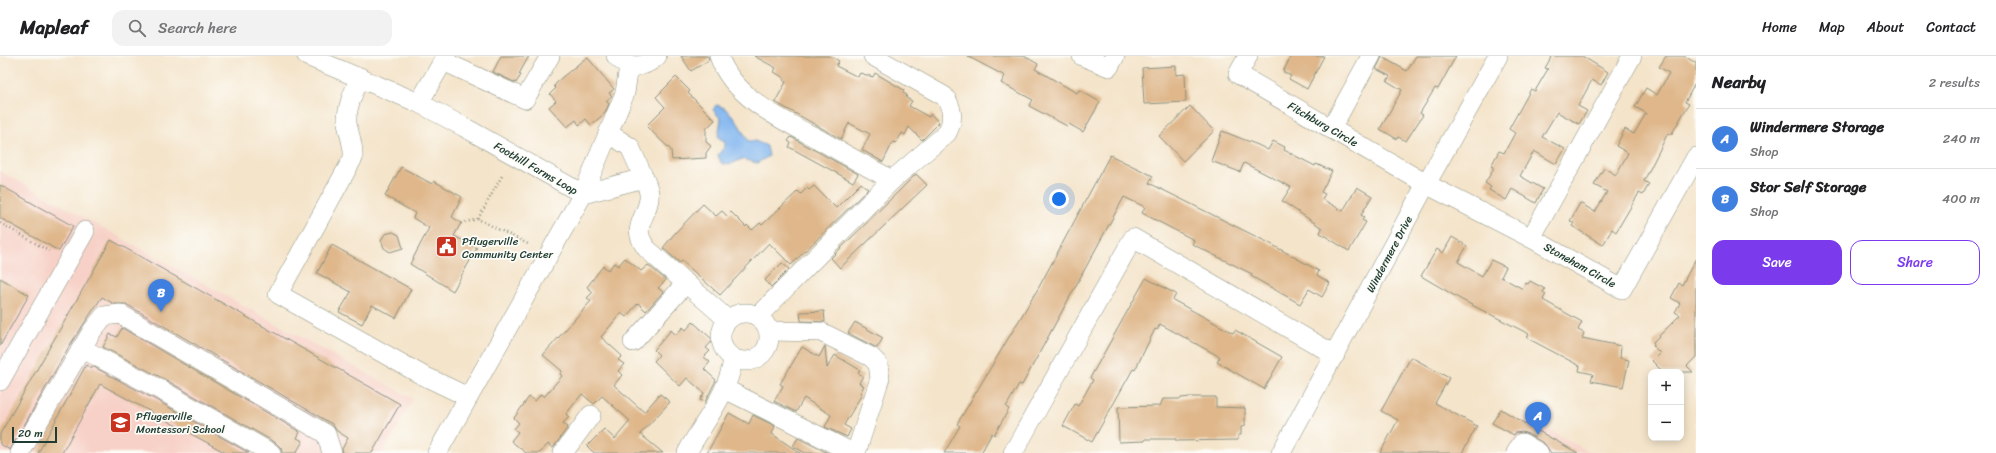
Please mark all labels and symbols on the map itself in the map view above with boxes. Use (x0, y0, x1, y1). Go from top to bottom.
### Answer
street label: Fitchburg Circle (1284, 97, 1362, 152)
street label: Foothill Farms Loop (490, 137, 581, 200)
your location (1049, 189, 1069, 209)
street label: Windermere Drive (1361, 212, 1418, 296)
place label: Pflugerville Community Center (462, 232, 555, 264)
public building icon: Pflugerville Community Center (434, 234, 460, 260)
street label: Stoneham Circle (1540, 238, 1620, 293)
pin: B (148, 279, 174, 312)
pin: A (1525, 402, 1551, 435)
place label: Pflugerville Montessori School (136, 407, 226, 439)
school or university icon: Pflugerville Montessori School (108, 409, 134, 435)
scale bar (12, 425, 57, 444)

